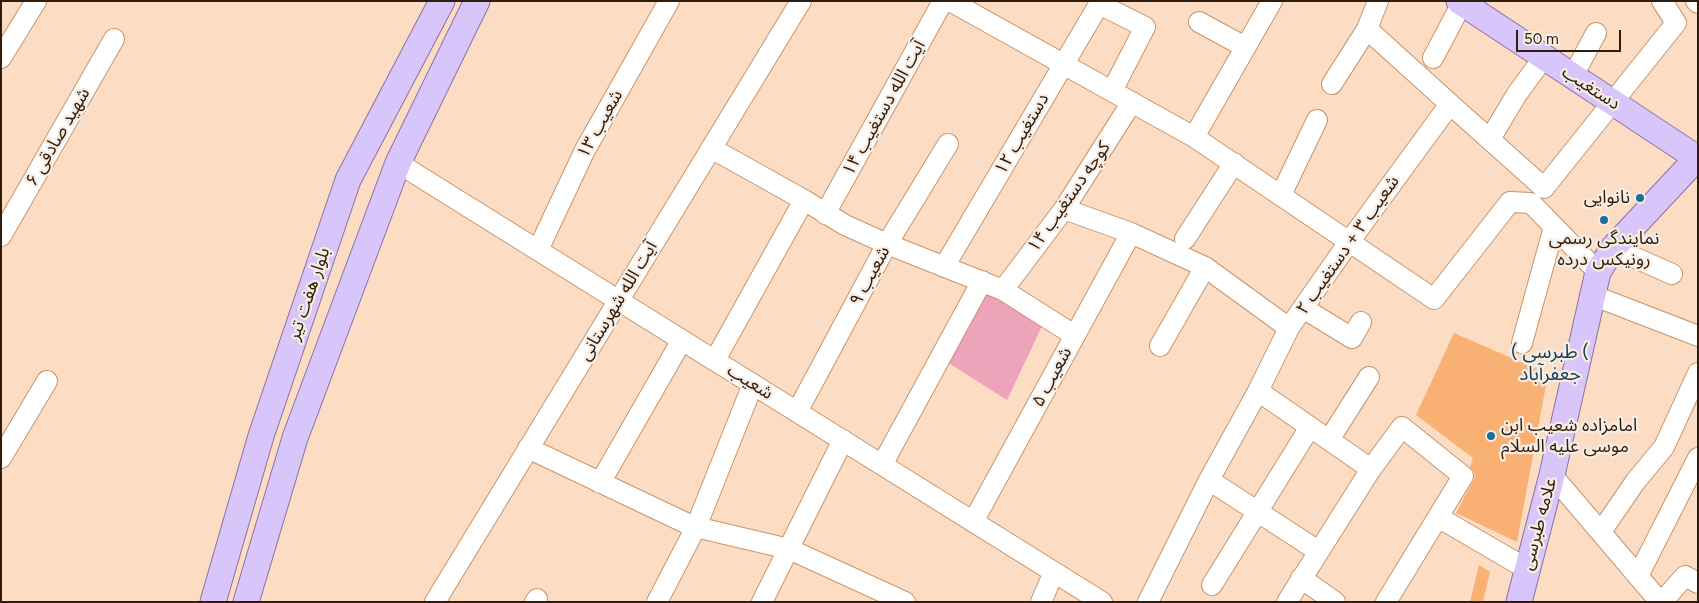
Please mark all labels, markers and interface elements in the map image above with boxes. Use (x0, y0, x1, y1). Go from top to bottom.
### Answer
scale bar (1519, 20, 1624, 52)
text: 50 m (1524, 30, 1559, 48)
street label: آیت الله دستغیب ۱۴ (838, 37, 930, 179)
street label: دستغیب (1558, 61, 1624, 115)
street label: شهید صادقی ۶ (21, 84, 95, 190)
street label: شعیب ۱۳ (572, 86, 628, 162)
street label: دستغیب ۱۲ (990, 90, 1054, 178)
street label: کوچه دستغیب ۱۴ (1023, 138, 1115, 256)
street label: شعیب ۳ + دستغیب ۲ (1292, 171, 1404, 319)
place label: نانوایی (1584, 187, 1630, 209)
marker: نانوایی (1634, 192, 1646, 204)
marker: نمایندگی رسمی رونیکس درده (1598, 214, 1610, 226)
place label: نمایندگی رسمی رونیکس درده (1549, 228, 1659, 270)
street label: آیت الله شهرستانی (574, 237, 662, 365)
street label: شعیب ۹ (845, 242, 895, 310)
street label: بلوار هفت تیر (283, 245, 335, 343)
district label: ( طبرسی ( جعفرآباد (1511, 341, 1589, 385)
street label: شعیب ۵ (1027, 343, 1077, 411)
street label: شعیب (723, 360, 777, 404)
place label: امامزاده شعیب ابن موسی علیه السلام (1501, 415, 1637, 458)
marker: امامزاده شعیب ابن موسی علیه السلام (1485, 430, 1497, 442)
street label: علامه طبرسی (1516, 475, 1562, 573)

